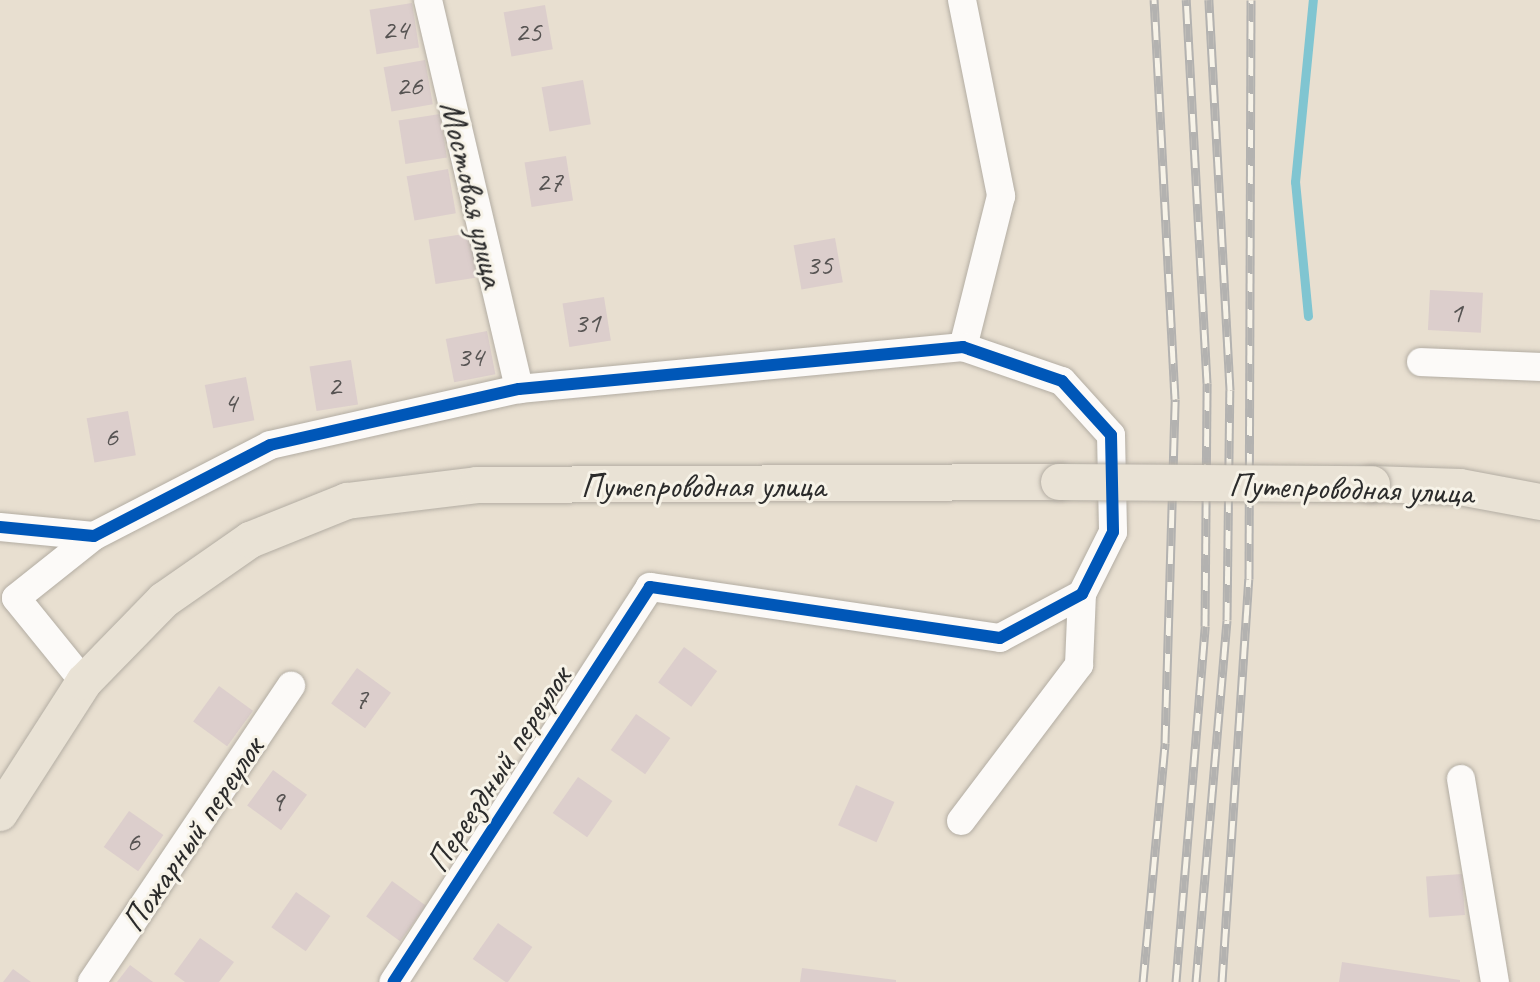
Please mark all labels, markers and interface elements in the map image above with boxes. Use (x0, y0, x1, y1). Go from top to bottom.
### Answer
house number: 24 (382, 11, 408, 47)
house number: 25 (515, 13, 541, 49)
house number: 26 (396, 67, 422, 103)
street label: Мостовая улица (432, 96, 514, 292)
house number: 27 (536, 163, 562, 199)
house number: 35 (806, 246, 832, 282)
house number: 1 (1449, 294, 1463, 330)
house number: 31 (574, 304, 600, 340)
house number: 34 (457, 338, 483, 374)
house number: 2 (327, 367, 341, 403)
house number: 4 (223, 384, 237, 420)
house number: 6 (104, 418, 118, 454)
street label: Путепроводная улица (1228, 463, 1474, 513)
street label: Путепроводная улица (581, 466, 825, 506)
street label: Переездный переулок (416, 659, 580, 879)
house number: 7 (354, 680, 368, 716)
street label: Пожарный переулок (112, 729, 272, 939)
house number: 9 (270, 783, 284, 819)
house number: 6 (126, 823, 140, 859)

